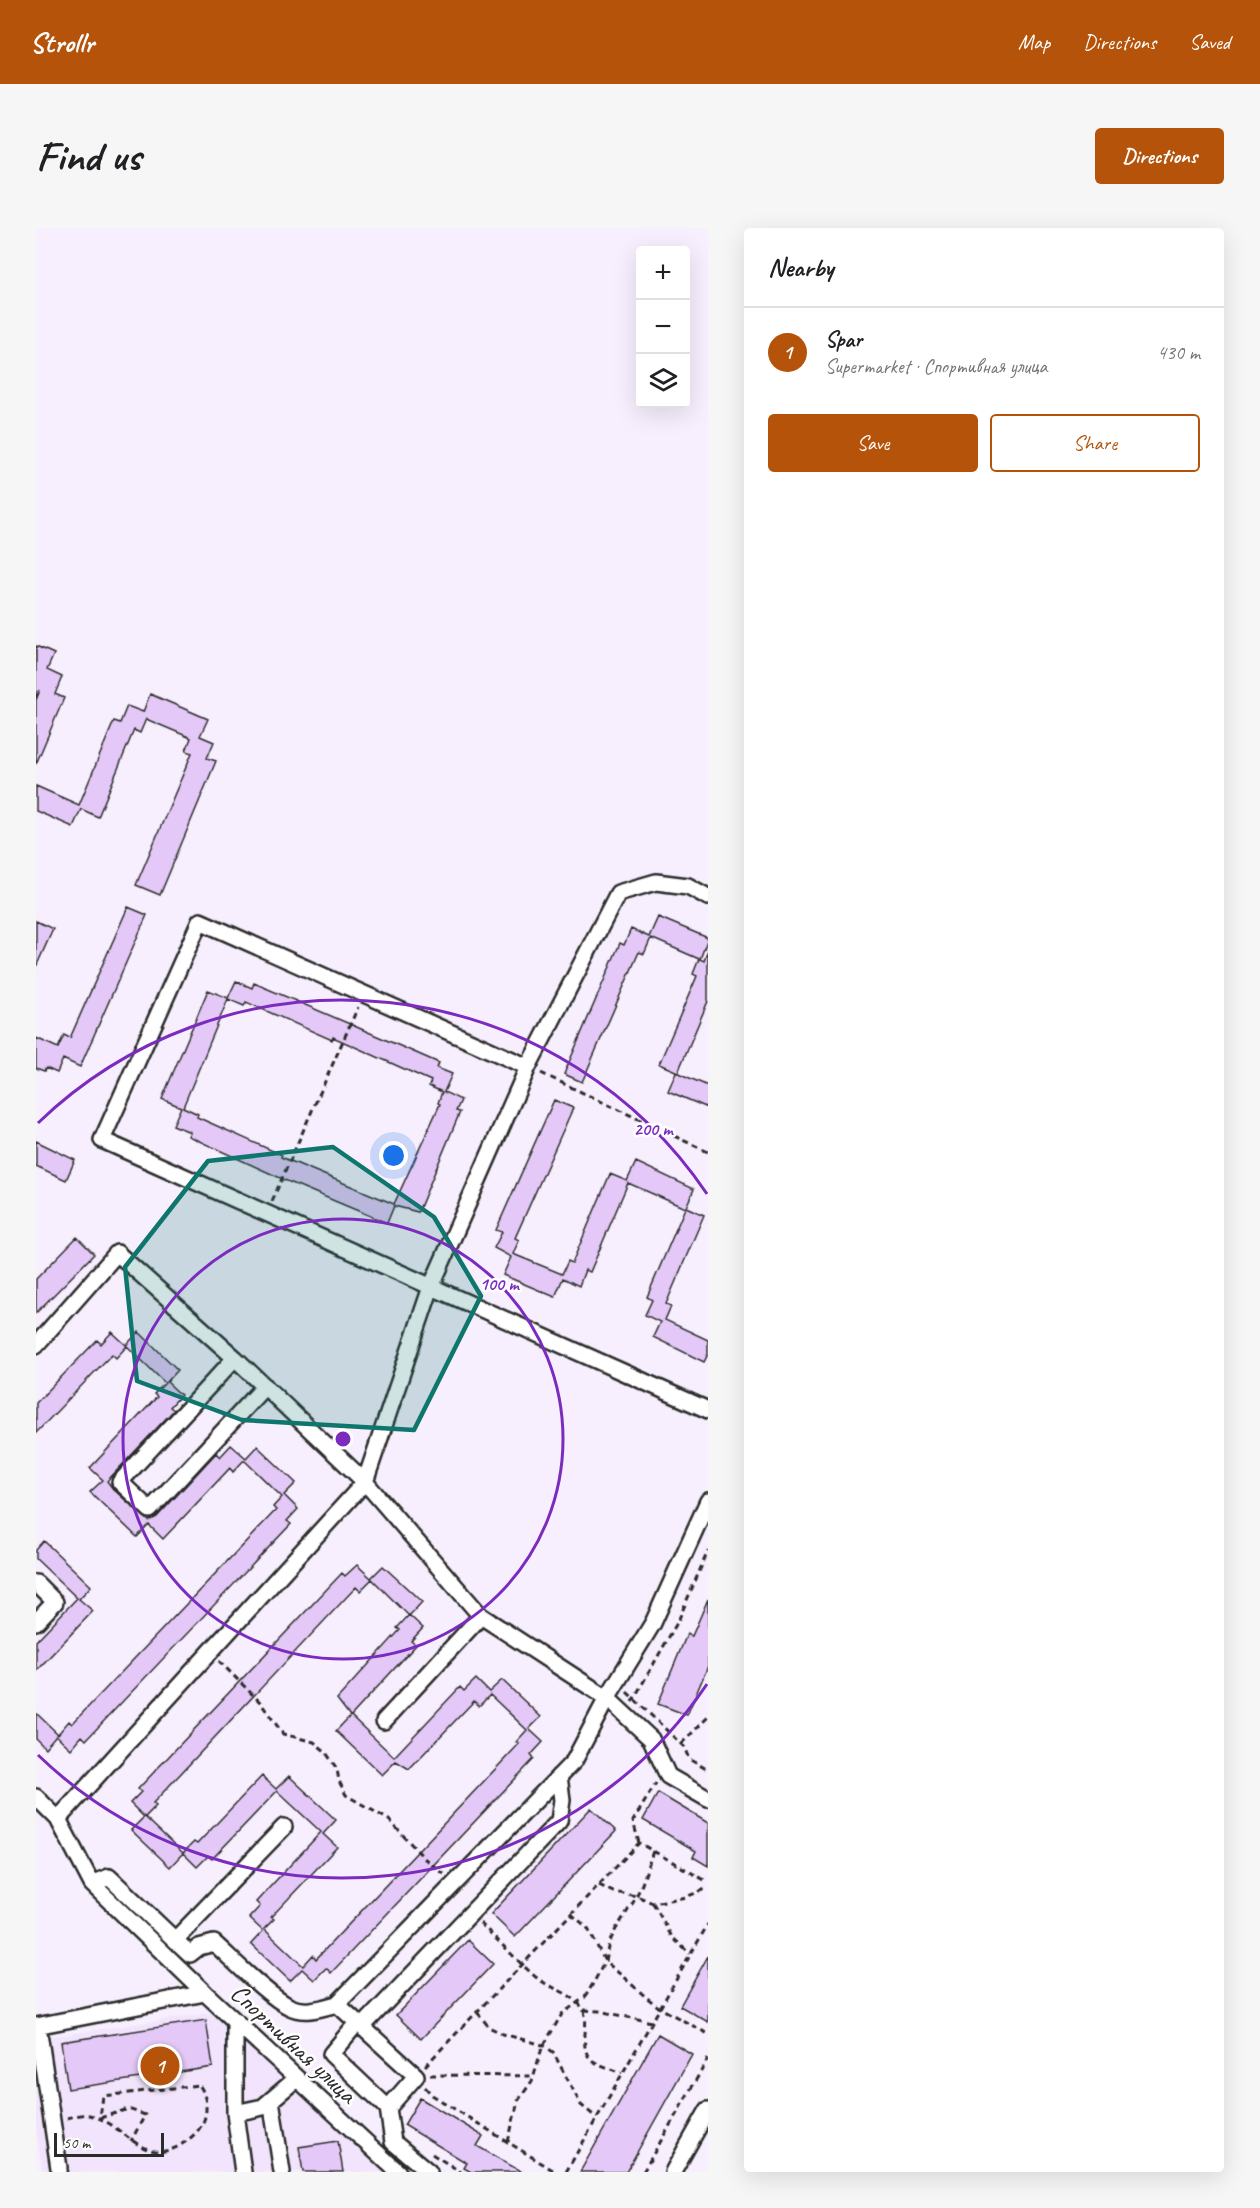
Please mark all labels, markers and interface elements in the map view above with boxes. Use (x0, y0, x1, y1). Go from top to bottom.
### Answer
text: Strollr (30, 25, 94, 60)
text: Map (1018, 29, 1050, 55)
text: Directions (1083, 29, 1156, 55)
text: Saved (1189, 29, 1230, 55)
button: Directions (1095, 128, 1224, 184)
text: Find us (36, 130, 141, 183)
map controls (636, 246, 690, 408)
button: + (636, 246, 690, 300)
text: Nearby (768, 251, 833, 284)
button: − (636, 300, 690, 354)
text: Spar (825, 326, 862, 354)
text: 1 (783, 340, 792, 365)
text: 430 m (1157, 340, 1200, 365)
button: layers (636, 354, 690, 408)
text: Supermarket · Спортивная улица (825, 354, 1047, 379)
button: Save (768, 414, 978, 472)
button: Share (990, 414, 1200, 472)
text: 200 m (634, 1118, 674, 1140)
your location (379, 1141, 408, 1170)
text: 100 m (480, 1273, 520, 1295)
centre of rings (333, 1429, 353, 1449)
street label: Спортивная улица (224, 1976, 365, 2111)
pin: 1 (140, 2044, 180, 2088)
scale bar (54, 2130, 164, 2158)
text: 50 m (63, 2133, 90, 2153)

